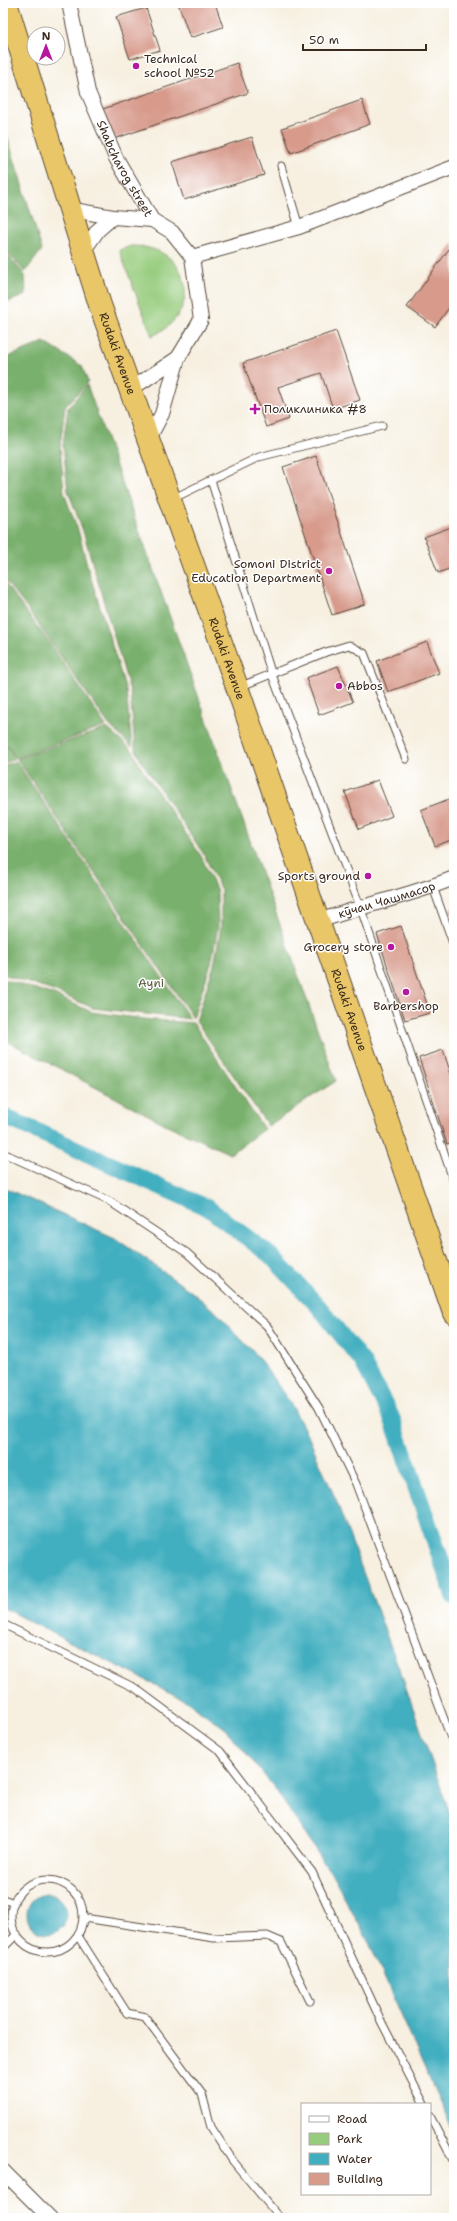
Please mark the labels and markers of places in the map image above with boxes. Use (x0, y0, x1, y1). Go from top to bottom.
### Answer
place label: Technical school №52 (144, 51, 215, 81)
marker: Technical school №52 (131, 61, 141, 71)
place label: Поликлиника #8 (264, 401, 367, 417)
marker: Поликлиника #8 (249, 403, 261, 415)
place label: Somoni District Education Department (191, 556, 321, 586)
marker: Somoni District Education Department (324, 566, 334, 576)
place label: Abbos (347, 678, 383, 694)
marker: Abbos (334, 681, 344, 691)
place label: Sports ground (278, 868, 360, 884)
marker: Sports ground (363, 871, 373, 881)
place label: Grocery store (303, 939, 383, 955)
marker: Grocery store (386, 942, 396, 952)
marker: Barbershop (401, 987, 411, 997)
place label: Barbershop (373, 998, 439, 1014)

